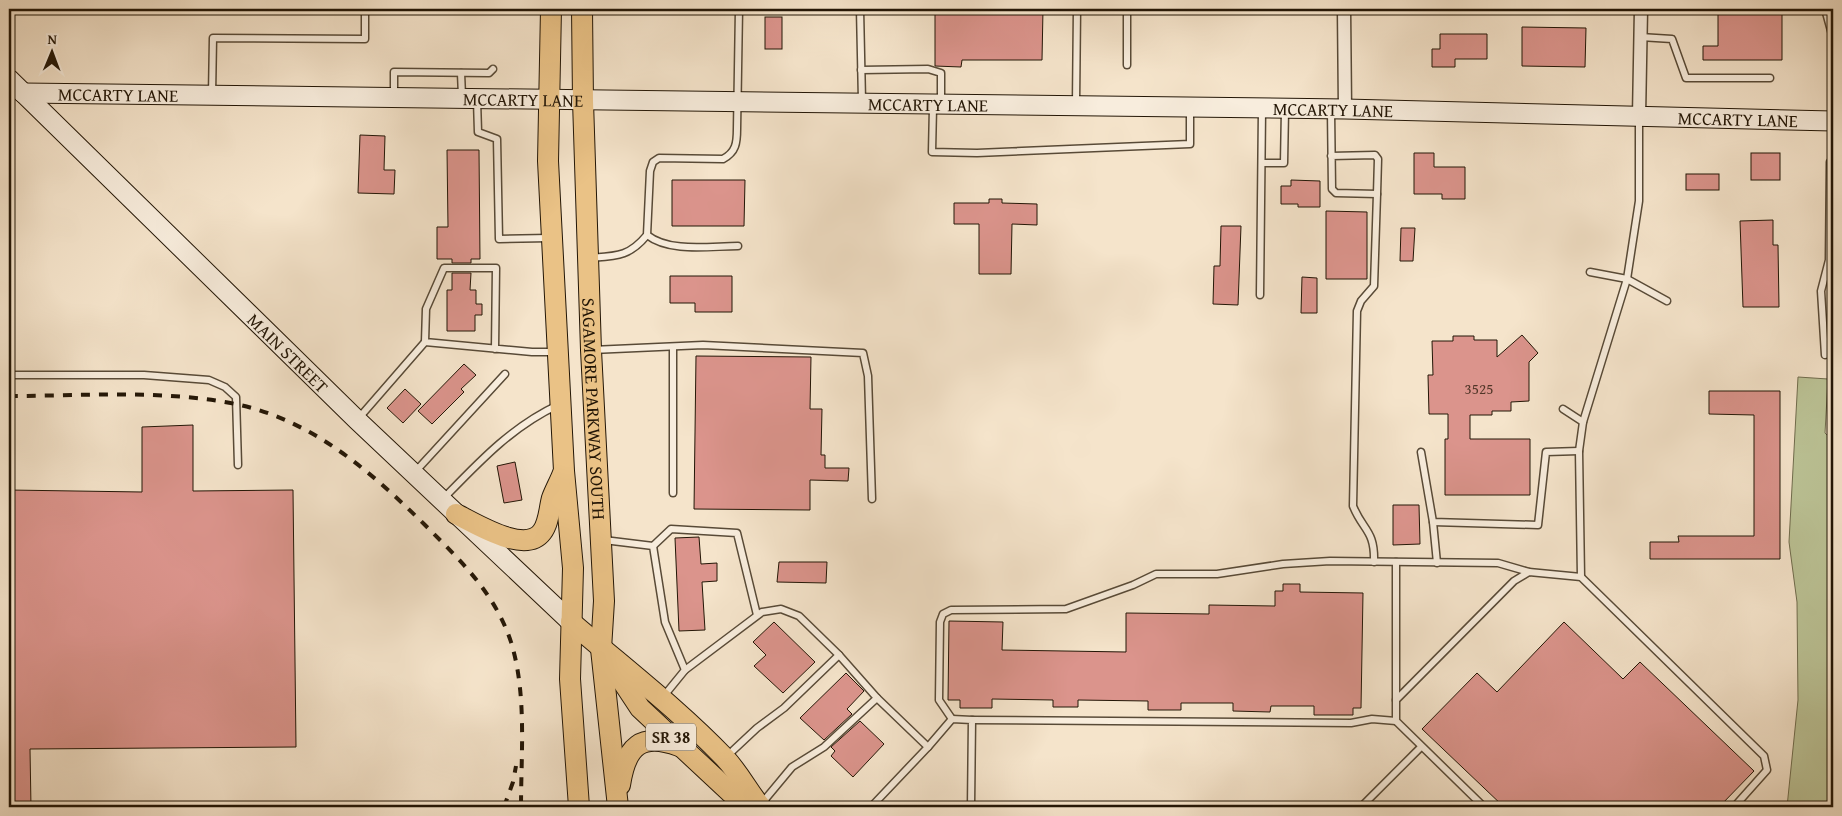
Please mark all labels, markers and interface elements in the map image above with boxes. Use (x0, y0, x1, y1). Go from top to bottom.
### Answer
north arrow (28, 28, 78, 78)
text: N (47, 29, 58, 49)
street label: MCCARTY LANE (58, 80, 178, 108)
street label: MCCARTY LANE (463, 85, 583, 113)
street label: MCCARTY LANE (868, 90, 988, 118)
street label: MCCARTY LANE (1273, 95, 1393, 124)
street label: MCCARTY LANE (1677, 104, 1798, 134)
street label: SAGAMORE PARKWAY SOUTH (576, 297, 613, 521)
street label: MAIN STREET (241, 306, 335, 399)
house number: 3525 (1465, 378, 1493, 399)
road number: SR 38 (646, 724, 696, 750)

